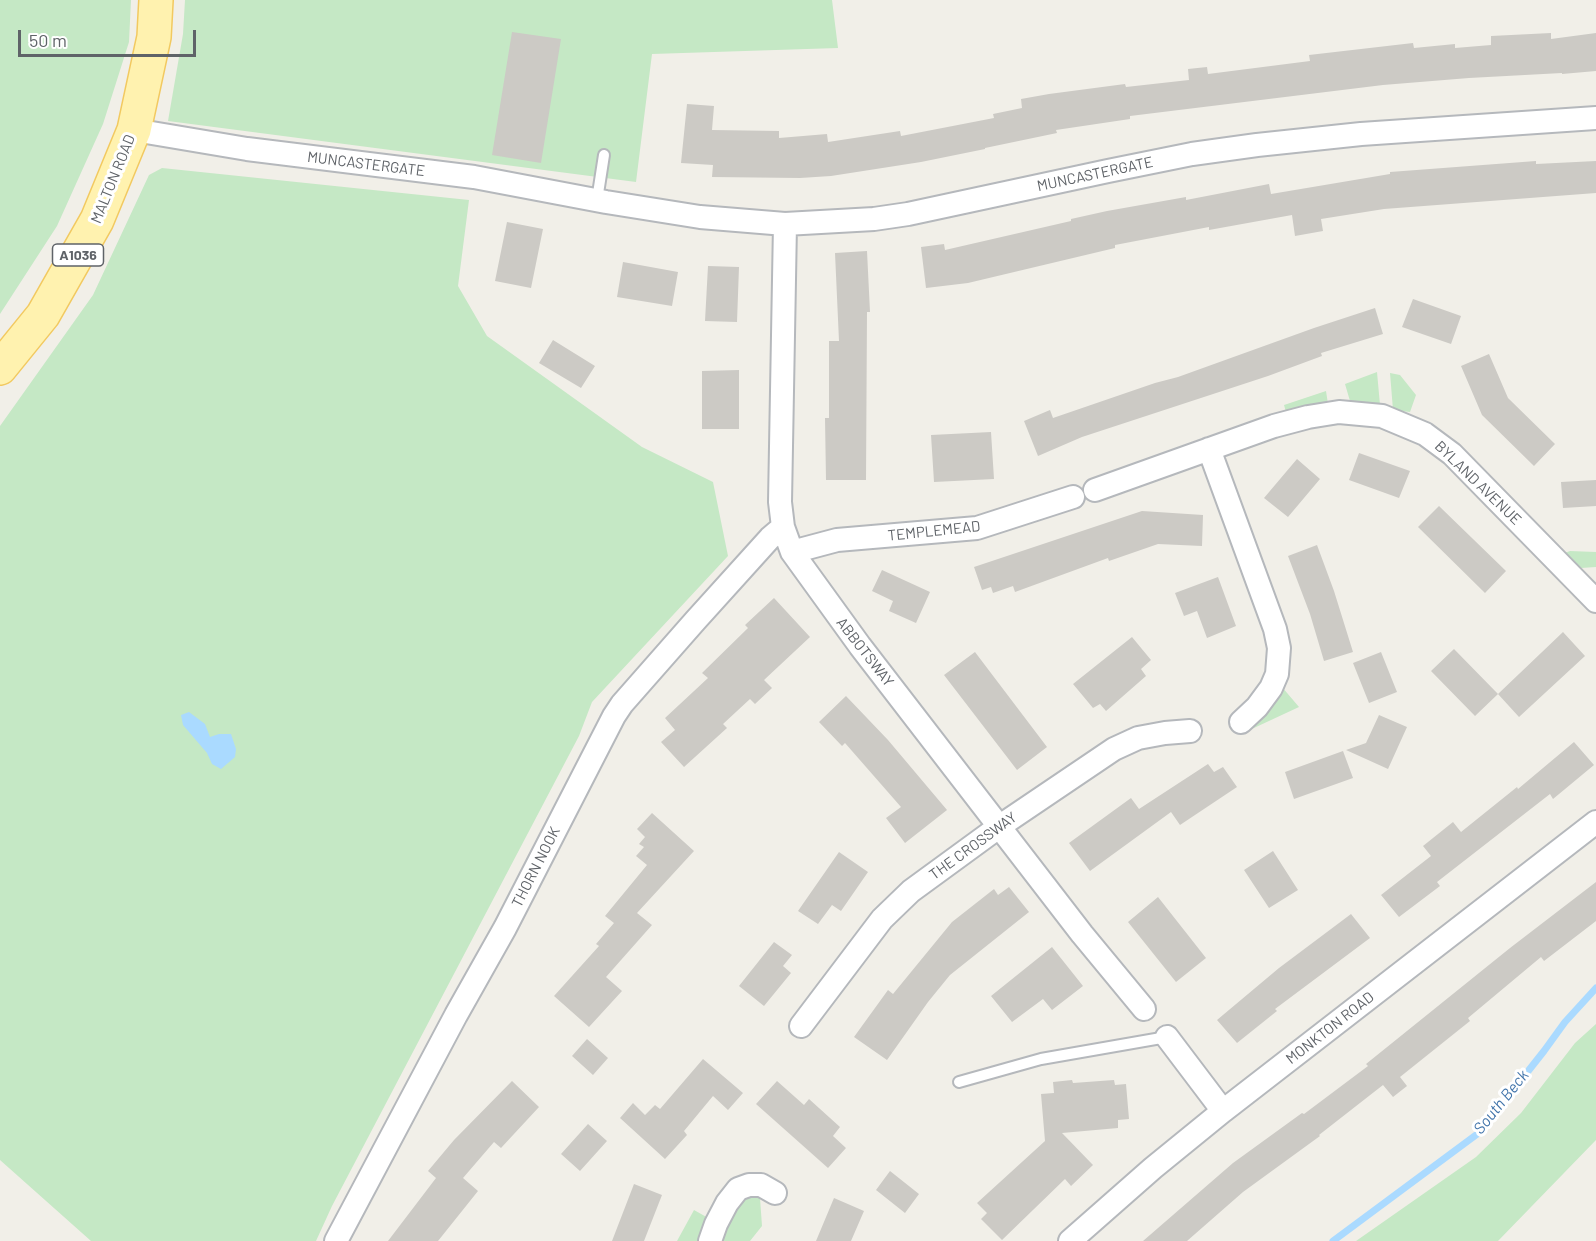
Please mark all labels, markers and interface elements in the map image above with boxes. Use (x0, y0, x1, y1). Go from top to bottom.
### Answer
scale bar (21, 18, 200, 56)
text: 50 m (29, 29, 67, 51)
street label: MALTON ROAD (87, 132, 139, 226)
street label: MUNCASTERGATE (306, 148, 426, 180)
street label: MUNCASTERGATE (1035, 153, 1155, 195)
road number: A1036 (52, 244, 104, 266)
street label: BYLAND AVENUE (1431, 437, 1525, 529)
street label: TEMPLEMEAD (887, 517, 981, 545)
street label: ABBOTSWAY (833, 614, 897, 690)
street label: THE CROSSWAY (926, 808, 1020, 884)
street label: THORN NOOK (508, 824, 564, 910)
street label: MONKTON ROAD (1282, 988, 1378, 1068)
water label: South Beck (1469, 1066, 1533, 1138)

